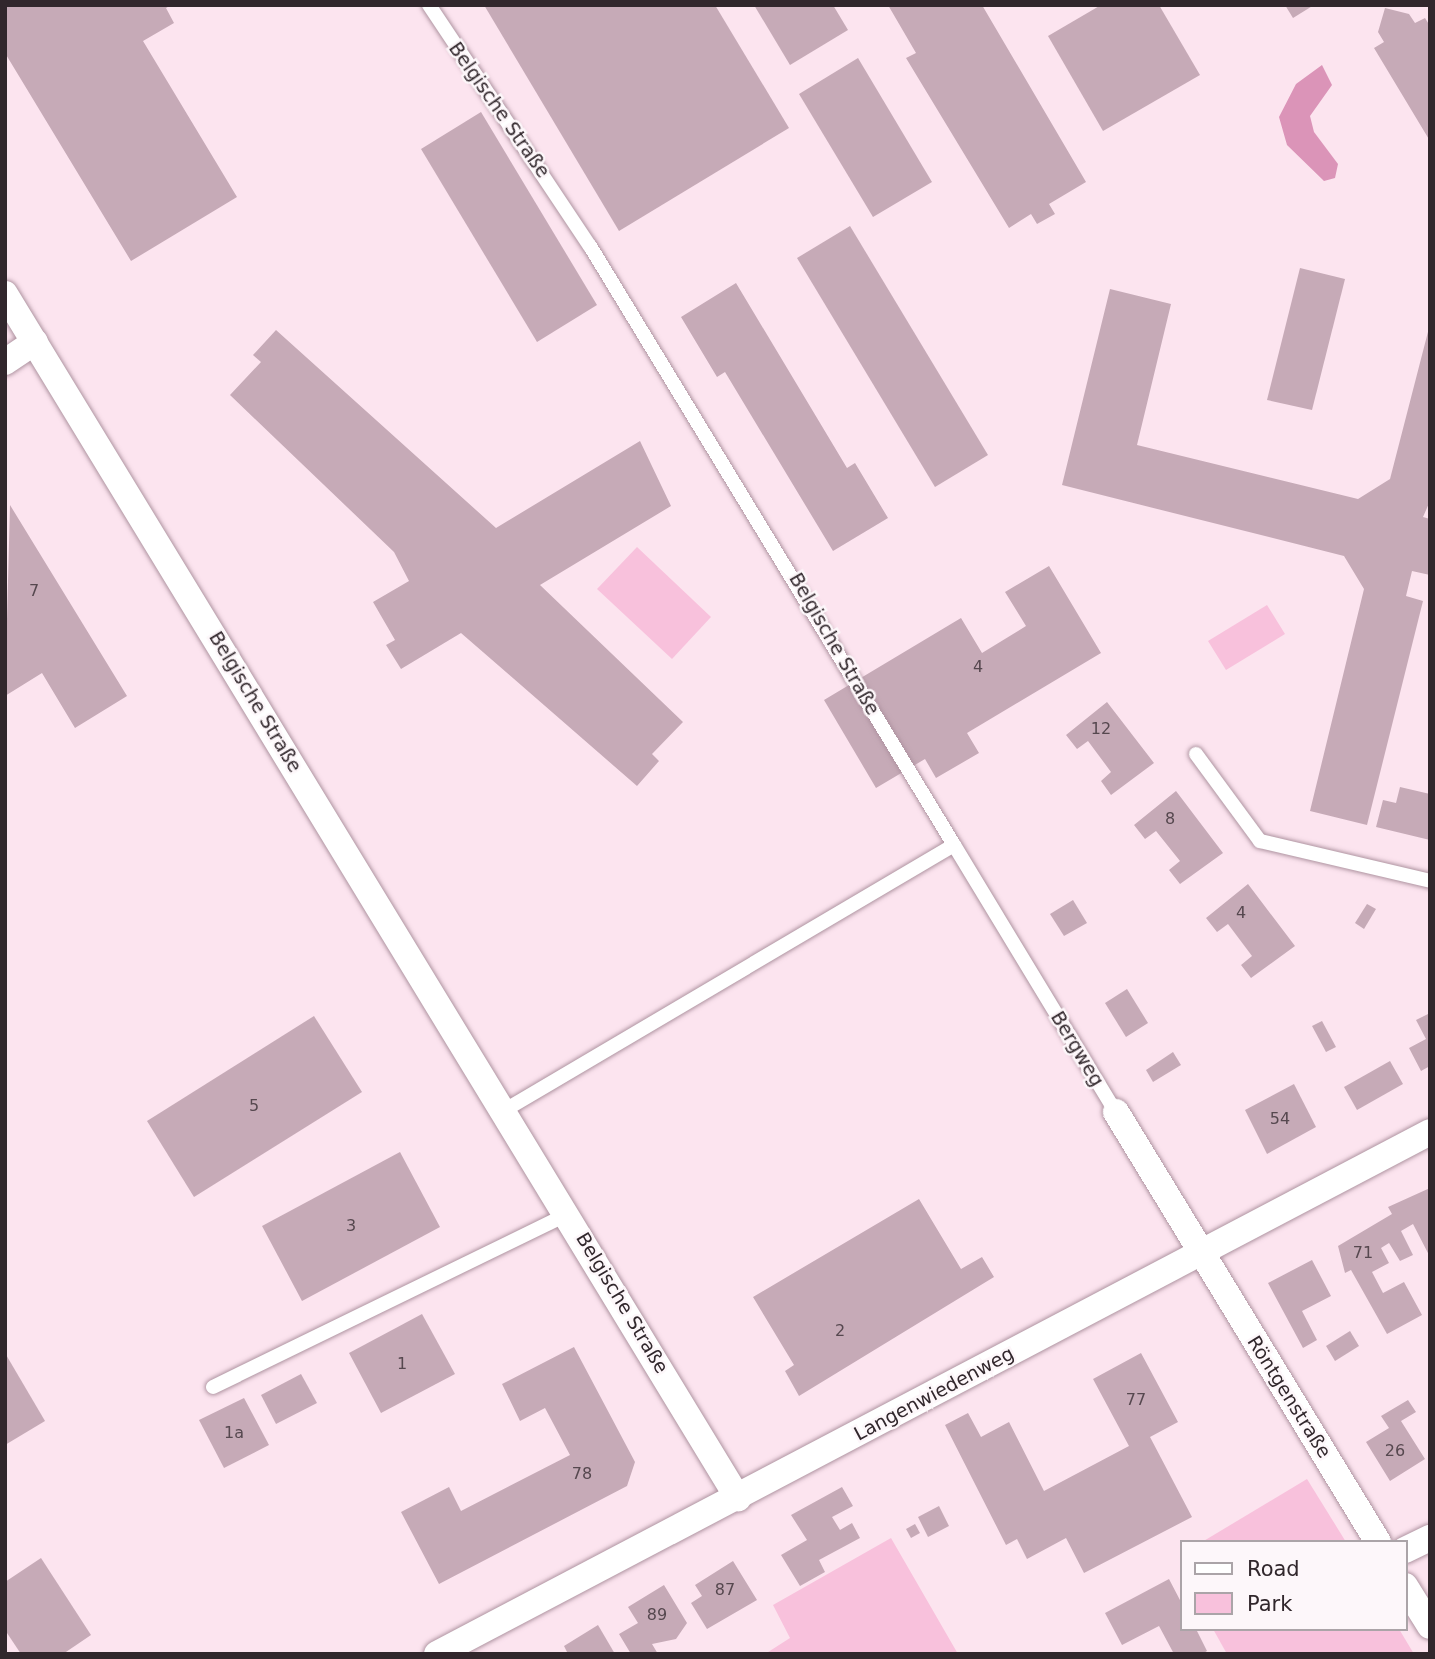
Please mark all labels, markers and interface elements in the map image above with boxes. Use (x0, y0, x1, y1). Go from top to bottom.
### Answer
street label: Belgische Straße (444, 38, 554, 182)
street label: Belgische Straße (784, 569, 884, 719)
house number: 7 (29, 581, 39, 601)
street label: Belgische Straße (204, 628, 306, 776)
house number: 4 (973, 657, 983, 677)
house number: 12 (1091, 719, 1111, 739)
house number: 8 (1165, 809, 1175, 829)
house number: 4 (1236, 903, 1246, 923)
street label: Bergweg (1046, 1007, 1108, 1091)
house number: 5 (249, 1096, 259, 1116)
house number: 54 (1270, 1109, 1290, 1129)
house number: 3 (346, 1216, 356, 1236)
street label: Belgische Straße (571, 1229, 673, 1377)
house number: 71 (1353, 1243, 1373, 1263)
house number: 2 (835, 1321, 845, 1341)
street label: Röntgenstraße (1242, 1332, 1336, 1462)
street label: Langenwiedenweg (850, 1342, 1018, 1446)
house number: 1 (397, 1354, 407, 1374)
house number: 77 (1126, 1390, 1146, 1410)
house number: 1a (224, 1423, 244, 1443)
house number: 26 (1385, 1441, 1405, 1461)
house number: 78 (572, 1464, 592, 1484)
legend (1180, 1540, 1407, 1631)
text: Road (1247, 1557, 1300, 1581)
house number: 87 (715, 1580, 735, 1600)
text: Park (1247, 1592, 1292, 1616)
house number: 89 (647, 1605, 667, 1625)

